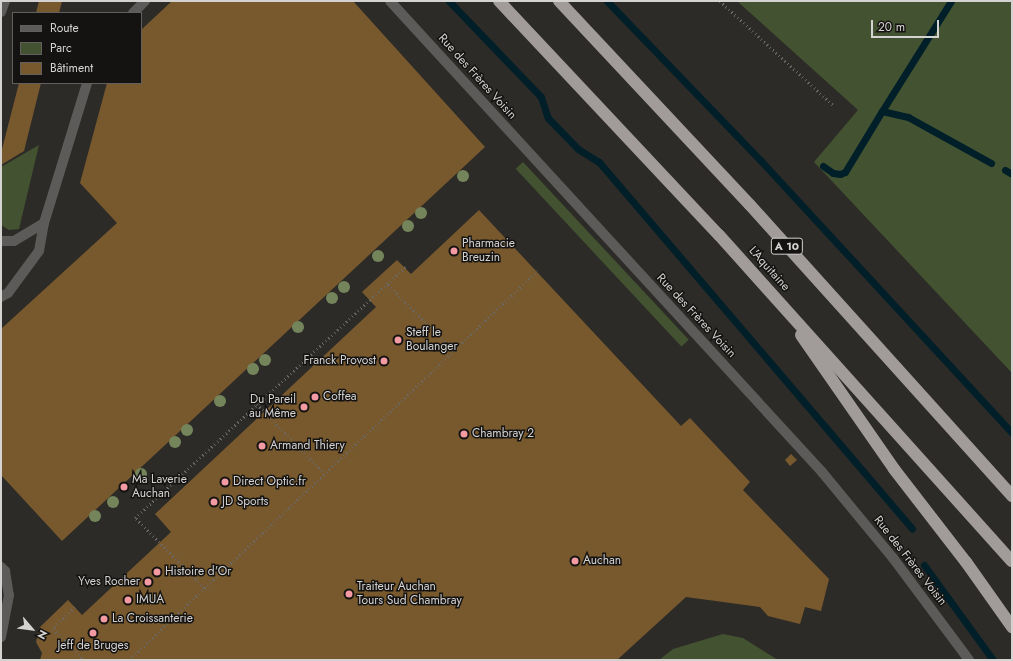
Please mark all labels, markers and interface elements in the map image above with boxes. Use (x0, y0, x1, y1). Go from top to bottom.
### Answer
legend (12, 12, 142, 84)
scale bar (873, 12, 941, 38)
text: 20 m (878, 18, 905, 36)
text: Route (50, 19, 79, 37)
street label: Rue des Frères Voisin (435, 31, 519, 123)
text: Parc (50, 39, 72, 57)
text: Bâtiment (50, 59, 93, 77)
place label: Pharmacie Breuzin (462, 237, 515, 265)
road number: A 10 (770, 237, 804, 255)
street label: L'Aquitaine (745, 244, 793, 294)
marker: Pharmacie Breuzin (449, 246, 459, 256)
street label: Rue des Frères Voisin (653, 271, 739, 361)
place label: Steff le Boulanger (406, 326, 458, 354)
marker: Steff le Boulanger (393, 335, 403, 345)
place label: Franck Provost (303, 354, 376, 368)
marker: Franck Provost (379, 356, 389, 366)
place label: Coffea (323, 390, 357, 404)
marker: Coffea (310, 392, 320, 402)
place label: Du Pareil au Même (249, 393, 296, 421)
marker: Du Pareil au Même (299, 402, 309, 412)
place label: Chambray 2 (472, 427, 534, 441)
marker: Chambray 2 (459, 429, 469, 439)
place label: Armand Thiery (270, 439, 345, 453)
marker: Armand Thiery (257, 441, 267, 451)
place label: Ma Laverie Auchan (132, 473, 187, 501)
place label: Direct Optic.fr (233, 475, 306, 489)
marker: Direct Optic.fr (220, 477, 230, 487)
marker: Ma Laverie Auchan (119, 482, 129, 492)
place label: JD Sports (222, 495, 268, 509)
marker: JD Sports (209, 497, 219, 507)
street label: Rue des Frères Voisin (871, 513, 949, 609)
place label: Auchan (583, 554, 621, 568)
marker: Auchan (570, 556, 580, 566)
place label: Histoire d'Or (165, 565, 231, 579)
marker: Histoire d'Or (152, 567, 162, 577)
place label: Yves Rocher (78, 575, 140, 589)
marker: Yves Rocher (143, 577, 153, 587)
place label: Traiteur Auchan Tours Sud Chambray (357, 580, 462, 608)
marker: Traiteur Auchan Tours Sud Chambray (344, 589, 354, 599)
place label: IMUA (136, 593, 164, 607)
marker: IMUA (123, 595, 133, 605)
north arrow (12, 609, 52, 649)
place label: La Croissanterie (112, 612, 193, 626)
marker: La Croissanterie (99, 614, 109, 624)
text: N (33, 627, 52, 642)
marker: Jeff de Bruges (88, 628, 98, 638)
place label: Jeff de Bruges (57, 639, 129, 653)

